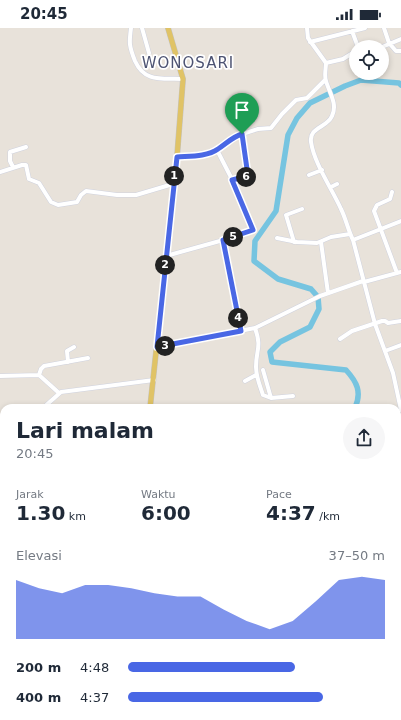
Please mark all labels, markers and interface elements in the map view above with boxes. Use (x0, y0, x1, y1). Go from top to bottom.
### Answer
text: 20:45 (20, 5, 68, 23)
map controls (349, 40, 389, 80)
button: locate (349, 40, 389, 80)
district label: WONOSARI (142, 54, 234, 72)
pin (225, 93, 259, 134)
icon: arrive (231, 99, 253, 121)
pin: 1 (164, 166, 184, 186)
pin: 6 (236, 167, 256, 187)
text: 1 (170, 169, 178, 182)
text: 6 (242, 170, 250, 183)
pin: 5 (223, 227, 243, 247)
text: 5 (229, 230, 237, 243)
pin: 2 (155, 255, 175, 275)
text: 2 (161, 258, 169, 271)
pin: 4 (228, 308, 248, 328)
text: 4 (234, 311, 242, 324)
pin: 3 (155, 336, 175, 356)
text: 3 (161, 339, 169, 352)
button: share (343, 417, 385, 459)
text: Lari malam (16, 418, 154, 443)
text: 20:45 (16, 446, 53, 461)
text: Jarak (16, 488, 44, 501)
text: Waktu (141, 488, 176, 501)
text: Pace (266, 488, 292, 501)
text: 1.30 (16, 501, 65, 525)
text: 6:00 (141, 501, 191, 525)
text: 4:37 (266, 501, 316, 525)
text: km (65, 510, 86, 523)
text: /km (316, 510, 340, 523)
text: Elevasi (16, 548, 62, 563)
text: 37–50 m (329, 548, 385, 563)
text: 200 m (16, 660, 61, 675)
text: 4:48 (80, 660, 109, 675)
text: 400 m (16, 690, 61, 705)
text: 4:37 (80, 690, 109, 705)

